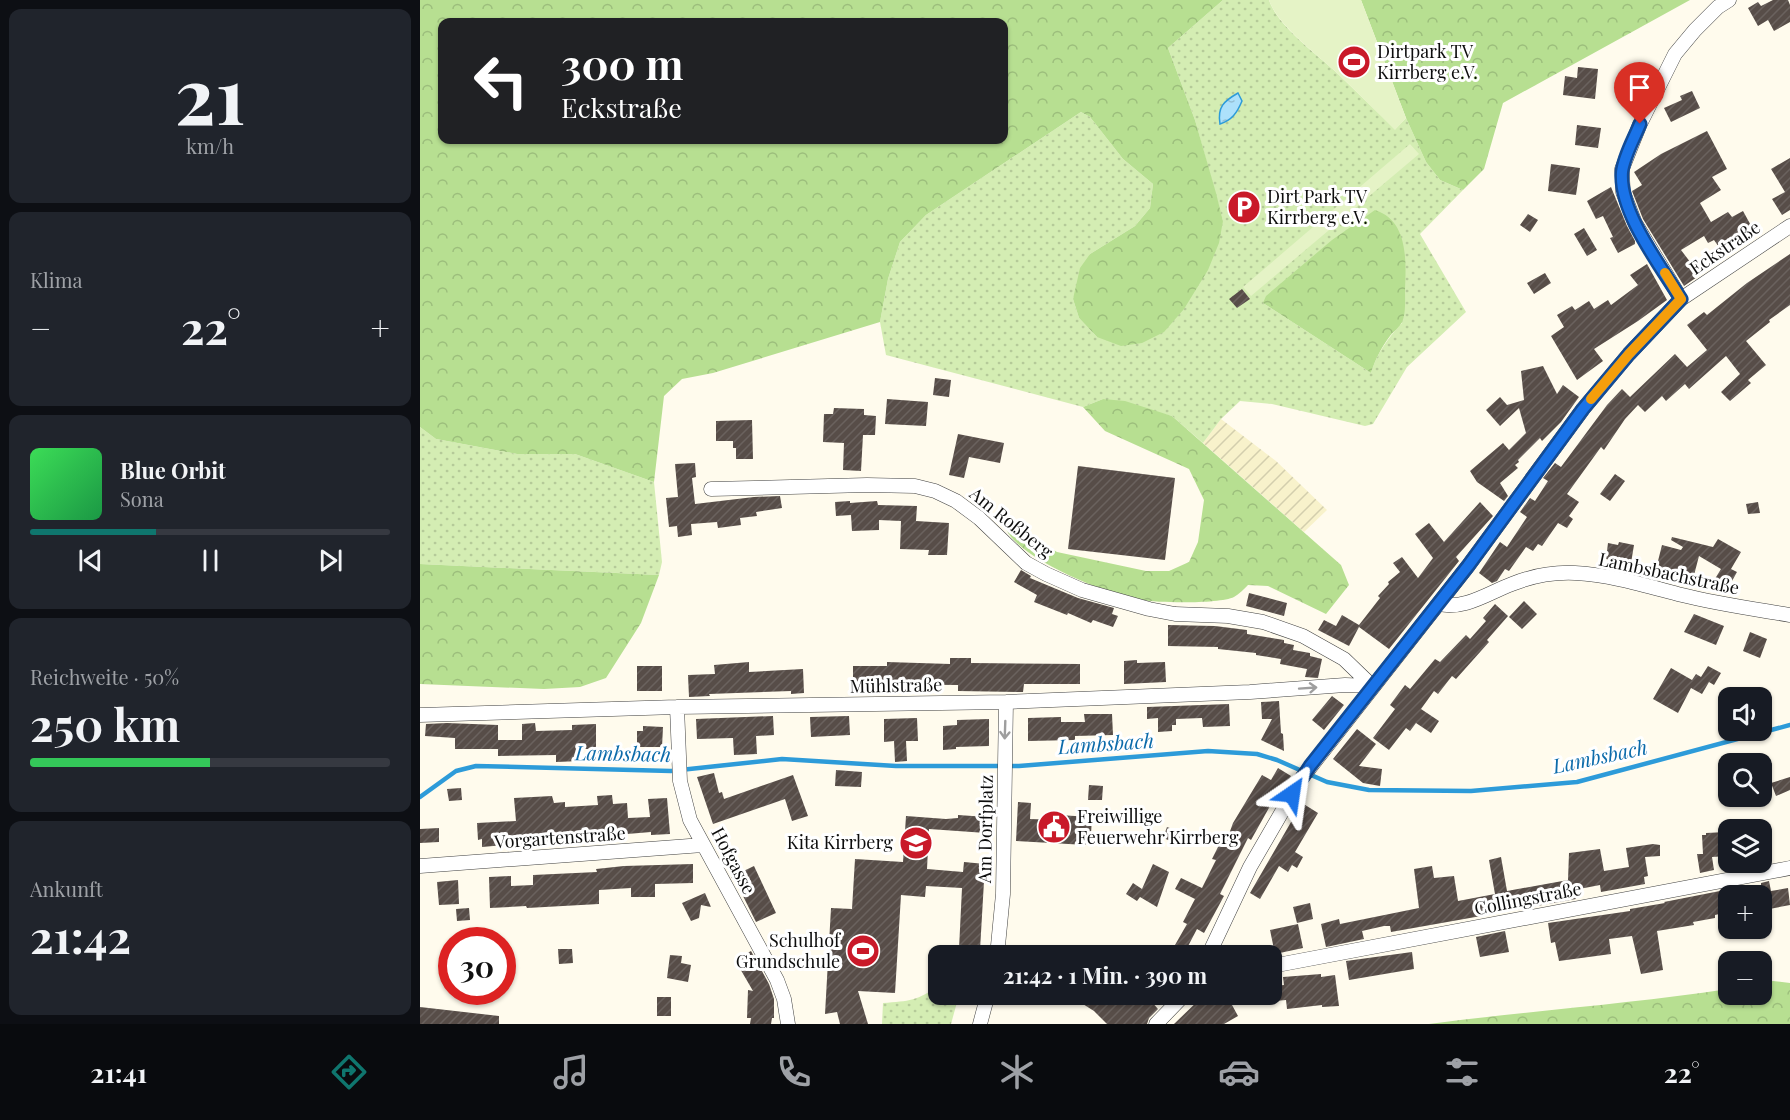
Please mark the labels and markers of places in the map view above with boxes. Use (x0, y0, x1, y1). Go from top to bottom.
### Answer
place label: Dirtpark TV Kirrberg e.V. (1377, 39, 1478, 84)
sports icon: Dirtpark TV Kirrberg e.V. (1336, 44, 1372, 80)
pin (1614, 62, 1665, 124)
place label: Dirt Park TV Kirrberg e.V. (1267, 184, 1368, 229)
parking icon: Dirt Park TV Kirrberg e.V. (1226, 189, 1262, 225)
place label: Freiwillige Feuerwehr Kirrberg (1077, 804, 1239, 849)
public building icon: Freiwillige Feuerwehr Kirrberg (1036, 809, 1072, 845)
school or university icon: Kita Kirrberg (898, 825, 934, 861)
place label: Kita Kirrberg (787, 830, 893, 854)
place label: Schulhof Grundschule (736, 928, 842, 973)
sports icon: Schulhof Grundschule (845, 933, 881, 969)

